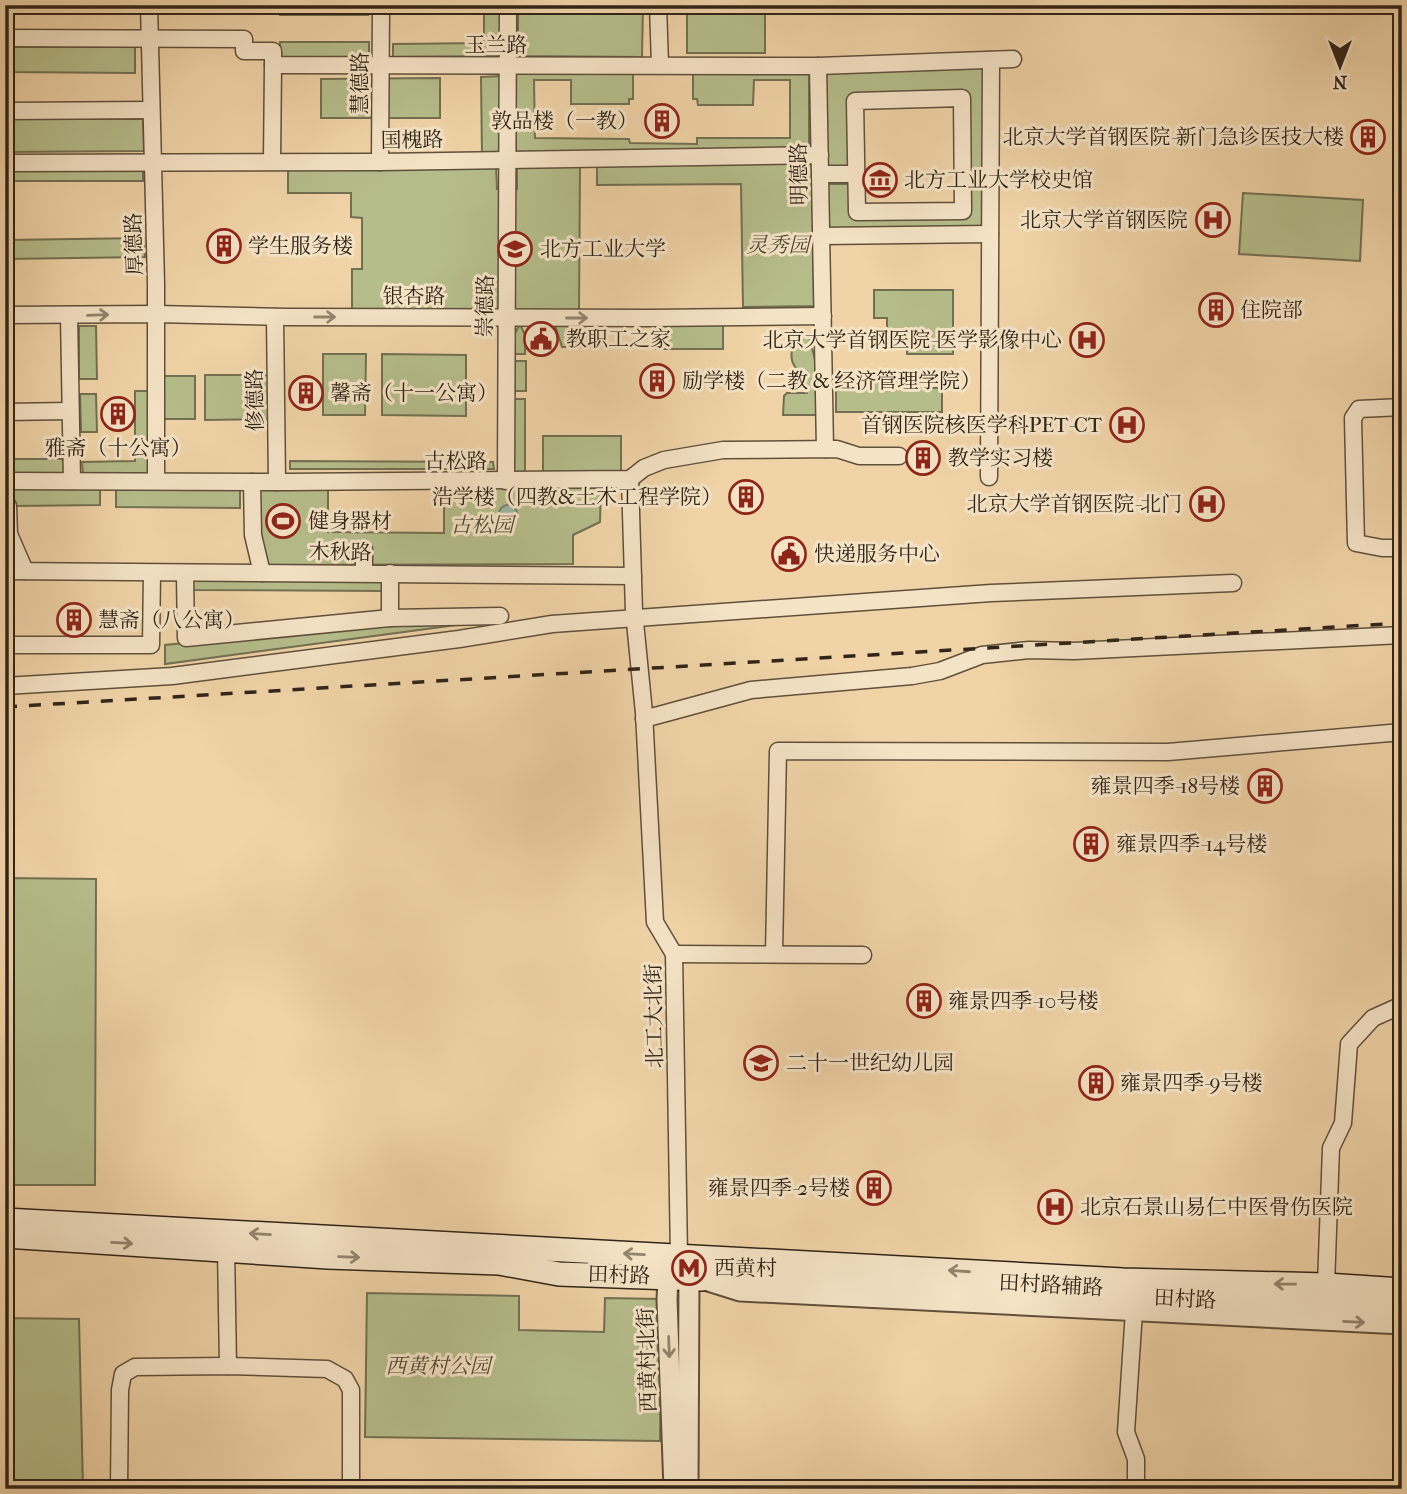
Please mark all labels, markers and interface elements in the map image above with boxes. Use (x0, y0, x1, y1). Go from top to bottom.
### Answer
north arrow (1306, 32, 1376, 102)
street label: 玉兰路 (465, 33, 528, 57)
street label: 慧德路 (348, 52, 372, 115)
text: N (1332, 71, 1347, 93)
building icon: 敦品楼（一教） (643, 102, 681, 140)
place label: 敦品楼（一教） (491, 109, 638, 133)
building icon: 北京大学首钢医院-新门急诊医技大楼 (1349, 118, 1387, 156)
place label: 北京大学首钢医院-新门急诊医技大楼 (1003, 125, 1344, 149)
street label: 国槐路 (380, 127, 444, 153)
street label: 明德路 (786, 142, 812, 206)
museum icon: 北方工业大学校史馆 (861, 161, 899, 199)
place label: 北方工业大学校史馆 (904, 168, 1093, 192)
hospital icon: 北京大学首钢医院 (1194, 201, 1232, 239)
place label: 北京大学首钢医院 (1020, 208, 1188, 232)
street label: 厚德路 (121, 212, 147, 276)
building icon: 学生服务楼 (205, 227, 243, 265)
school or university icon: 北方工业大学 (496, 230, 534, 268)
park label: 灵秀园 (747, 233, 812, 257)
place label: 学生服务楼 (248, 234, 353, 258)
place label: 北方工业大学 (540, 237, 666, 261)
street label: 崇德路 (472, 274, 498, 338)
street label: 银杏路 (383, 284, 446, 308)
building icon: 住院部 (1197, 291, 1235, 329)
place label: 住院部 (1240, 298, 1303, 322)
one-way arrow (86, 308, 109, 322)
one-way arrow (314, 310, 337, 324)
one-way arrow (566, 311, 589, 325)
public building icon: 教职工之家 (522, 320, 560, 358)
hospital icon: 北京大学首钢医院-医学影像中心 (1068, 321, 1106, 359)
place label: 教职工之家 (566, 327, 671, 351)
place label: 北京大学首钢医院-医学影像中心 (763, 328, 1062, 352)
building icon: 励学楼（二教 & 经济管理学院） (638, 362, 676, 400)
street label: 修德路 (242, 368, 268, 432)
place label: 励学楼（二教 & 经济管理学院） (682, 369, 981, 393)
building icon: 馨斋（十一公寓） (287, 374, 325, 412)
place label: 馨斋（十一公寓） (330, 381, 498, 405)
building icon: 雅斋（十公寓） (99, 395, 137, 433)
hospital icon: 首钢医院核医学科PET-CT (1108, 406, 1146, 444)
place label: 首钢医院核医学科PET-CT (861, 413, 1103, 437)
place label: 雅斋（十公寓） (45, 436, 192, 460)
building icon: 教学实习楼 (904, 439, 942, 477)
place label: 教学实习楼 (948, 446, 1053, 470)
street label: 古松路 (425, 449, 488, 473)
building icon: 浩学楼（四教&土木工程学院） (727, 478, 765, 516)
place label: 浩学楼（四教&土木工程学院） (432, 485, 722, 509)
hospital icon: 北京大学首钢医院-北门 (1188, 485, 1226, 523)
place label: 北京大学首钢医院-北门 (967, 492, 1182, 516)
sports icon: 健身器材 (264, 502, 302, 540)
place label: 健身器材 (308, 509, 392, 533)
park label: 古松园 (451, 513, 516, 537)
public building icon: 快递服务中心 (770, 535, 808, 573)
street label: 木秋路 (308, 539, 372, 565)
place label: 快递服务中心 (814, 542, 940, 566)
building icon: 慧斋（八公寓） (55, 601, 93, 639)
place label: 慧斋（八公寓） (98, 608, 245, 632)
building icon: 雍景四季-18号楼 (1246, 767, 1284, 805)
place label: 雍景四季-18号楼 (1091, 774, 1240, 798)
building icon: 雍景四季-14号楼 (1072, 825, 1110, 863)
place label: 雍景四季-14号楼 (1116, 832, 1267, 856)
street label: 北工大北街 (641, 963, 667, 1069)
building icon: 雍景四季-10号楼 (905, 982, 943, 1020)
place label: 雍景四季-10号楼 (948, 989, 1098, 1013)
school or university icon: 二十一世纪幼儿园 (742, 1044, 780, 1082)
place label: 二十一世纪幼儿园 (786, 1051, 954, 1075)
building icon: 雍景四季-9号楼 (1077, 1064, 1115, 1102)
place label: 雍景四季-9号楼 (1120, 1071, 1262, 1095)
building icon: 雍景四季-2号楼 (855, 1169, 893, 1207)
place label: 雍景四季-2号楼 (708, 1176, 850, 1200)
hospital icon: 北京石景山易仁中医骨伤医院 (1036, 1188, 1074, 1226)
place label: 北京石景山易仁中医骨伤医院 (1080, 1195, 1353, 1219)
one-way arrow (250, 1227, 272, 1240)
one-way arrow (111, 1237, 133, 1250)
one-way arrow (623, 1248, 646, 1261)
metro station icon: 西黄村 (670, 1249, 708, 1287)
one-way arrow (338, 1251, 361, 1264)
place label: 西黄村 (714, 1256, 777, 1280)
street label: 田村路 (587, 1262, 651, 1288)
one-way arrow (949, 1264, 971, 1277)
street label: 田村路辅路 (998, 1270, 1104, 1300)
one-way arrow (1273, 1278, 1296, 1291)
street label: 田村路 (1153, 1285, 1217, 1313)
street label: 西黄村北街 (633, 1307, 661, 1413)
one-way arrow (1343, 1315, 1366, 1328)
one-way arrow (663, 1335, 676, 1358)
park label: 西黄村公园 (386, 1354, 493, 1378)

